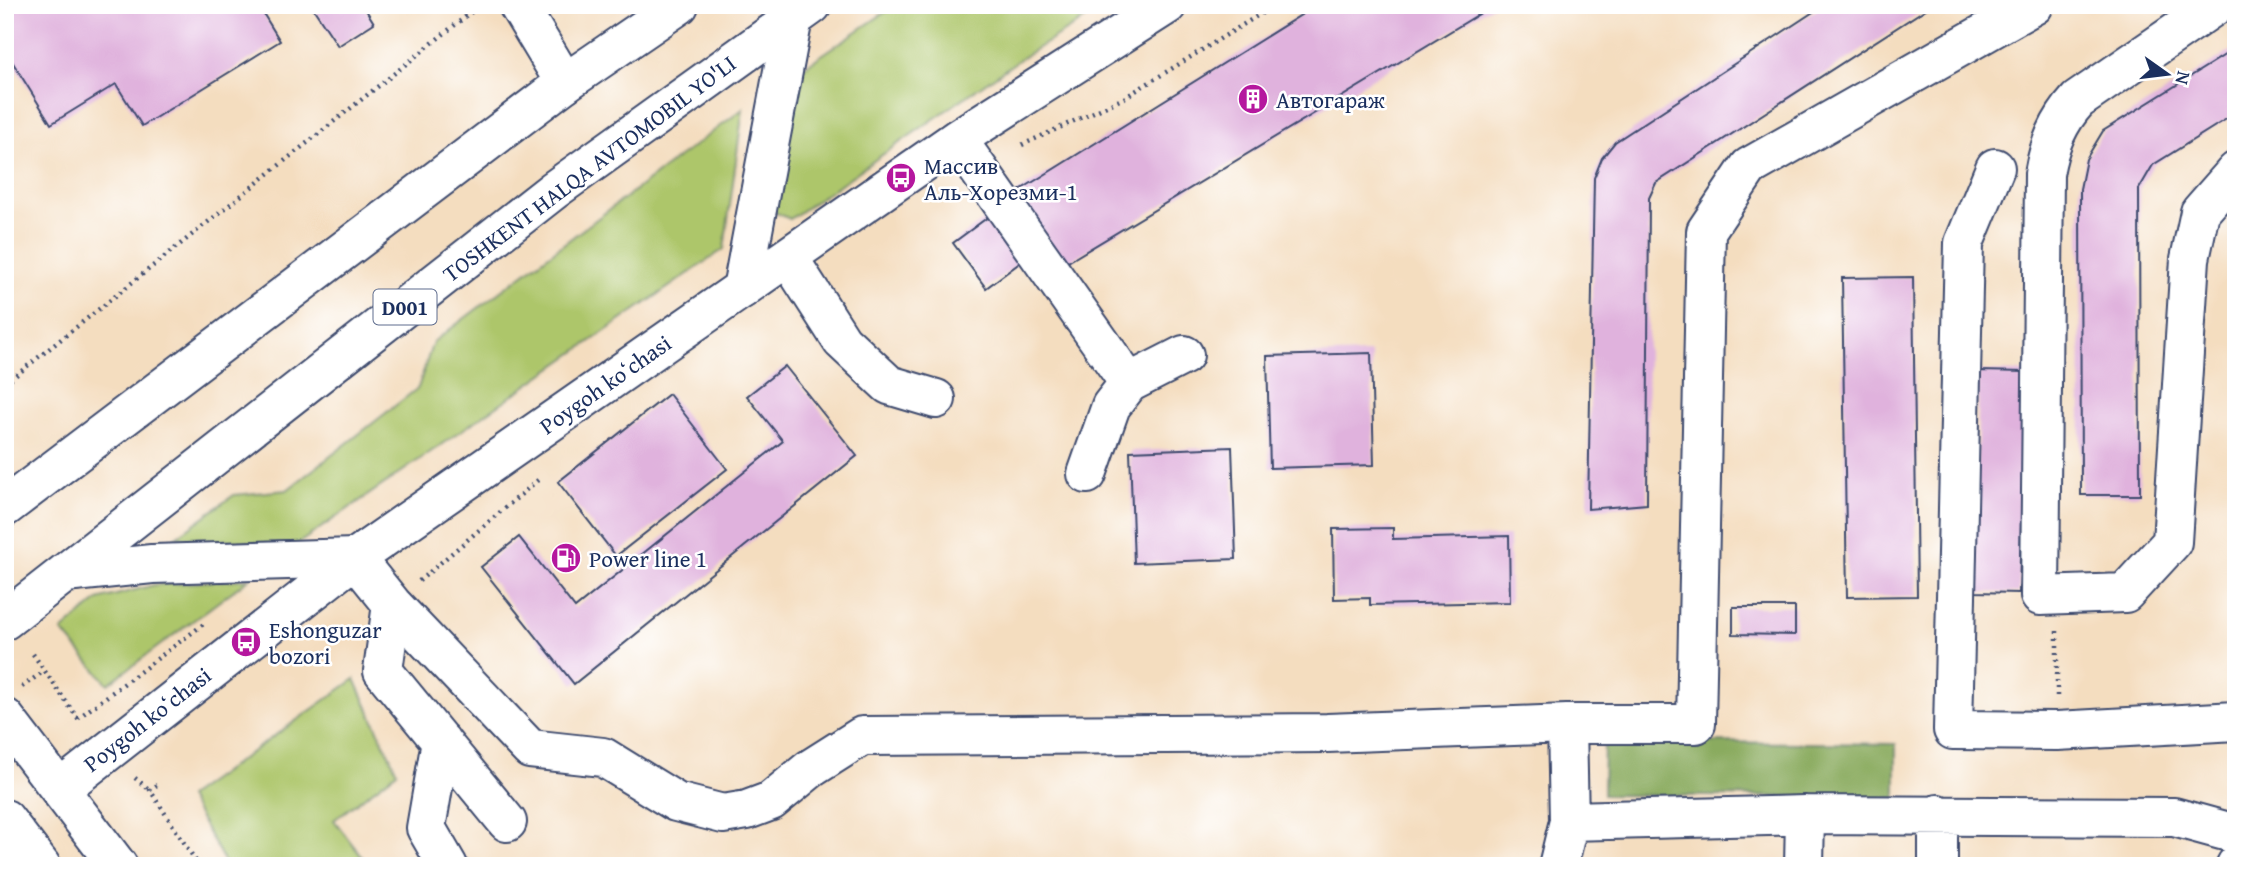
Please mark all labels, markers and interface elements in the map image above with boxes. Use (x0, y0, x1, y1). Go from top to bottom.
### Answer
north arrow (2132, 38, 2202, 108)
street label: TOSHKENT HALQA AVTOMOBIL YO'LI (436, 47, 742, 289)
text: N (2168, 69, 2199, 88)
building icon: Автогараж (1236, 82, 1270, 116)
place label: Автогараж (1276, 83, 1385, 116)
place label: Массив Аль-Хорезми-1 (924, 149, 1078, 208)
bus stop icon: Массив Аль-Хорезми-1 (884, 161, 918, 195)
road number: D001 (374, 290, 436, 324)
street label: Poygoh koʻchasi (532, 326, 678, 442)
fuel station icon: Power line 1 (549, 541, 583, 575)
place label: Power line 1 (589, 542, 707, 575)
place label: Eshonguzar bozori (269, 613, 382, 672)
bus stop icon: Eshonguzar bozori (229, 625, 263, 659)
street label: Poygoh koʻchasi (76, 659, 218, 779)

